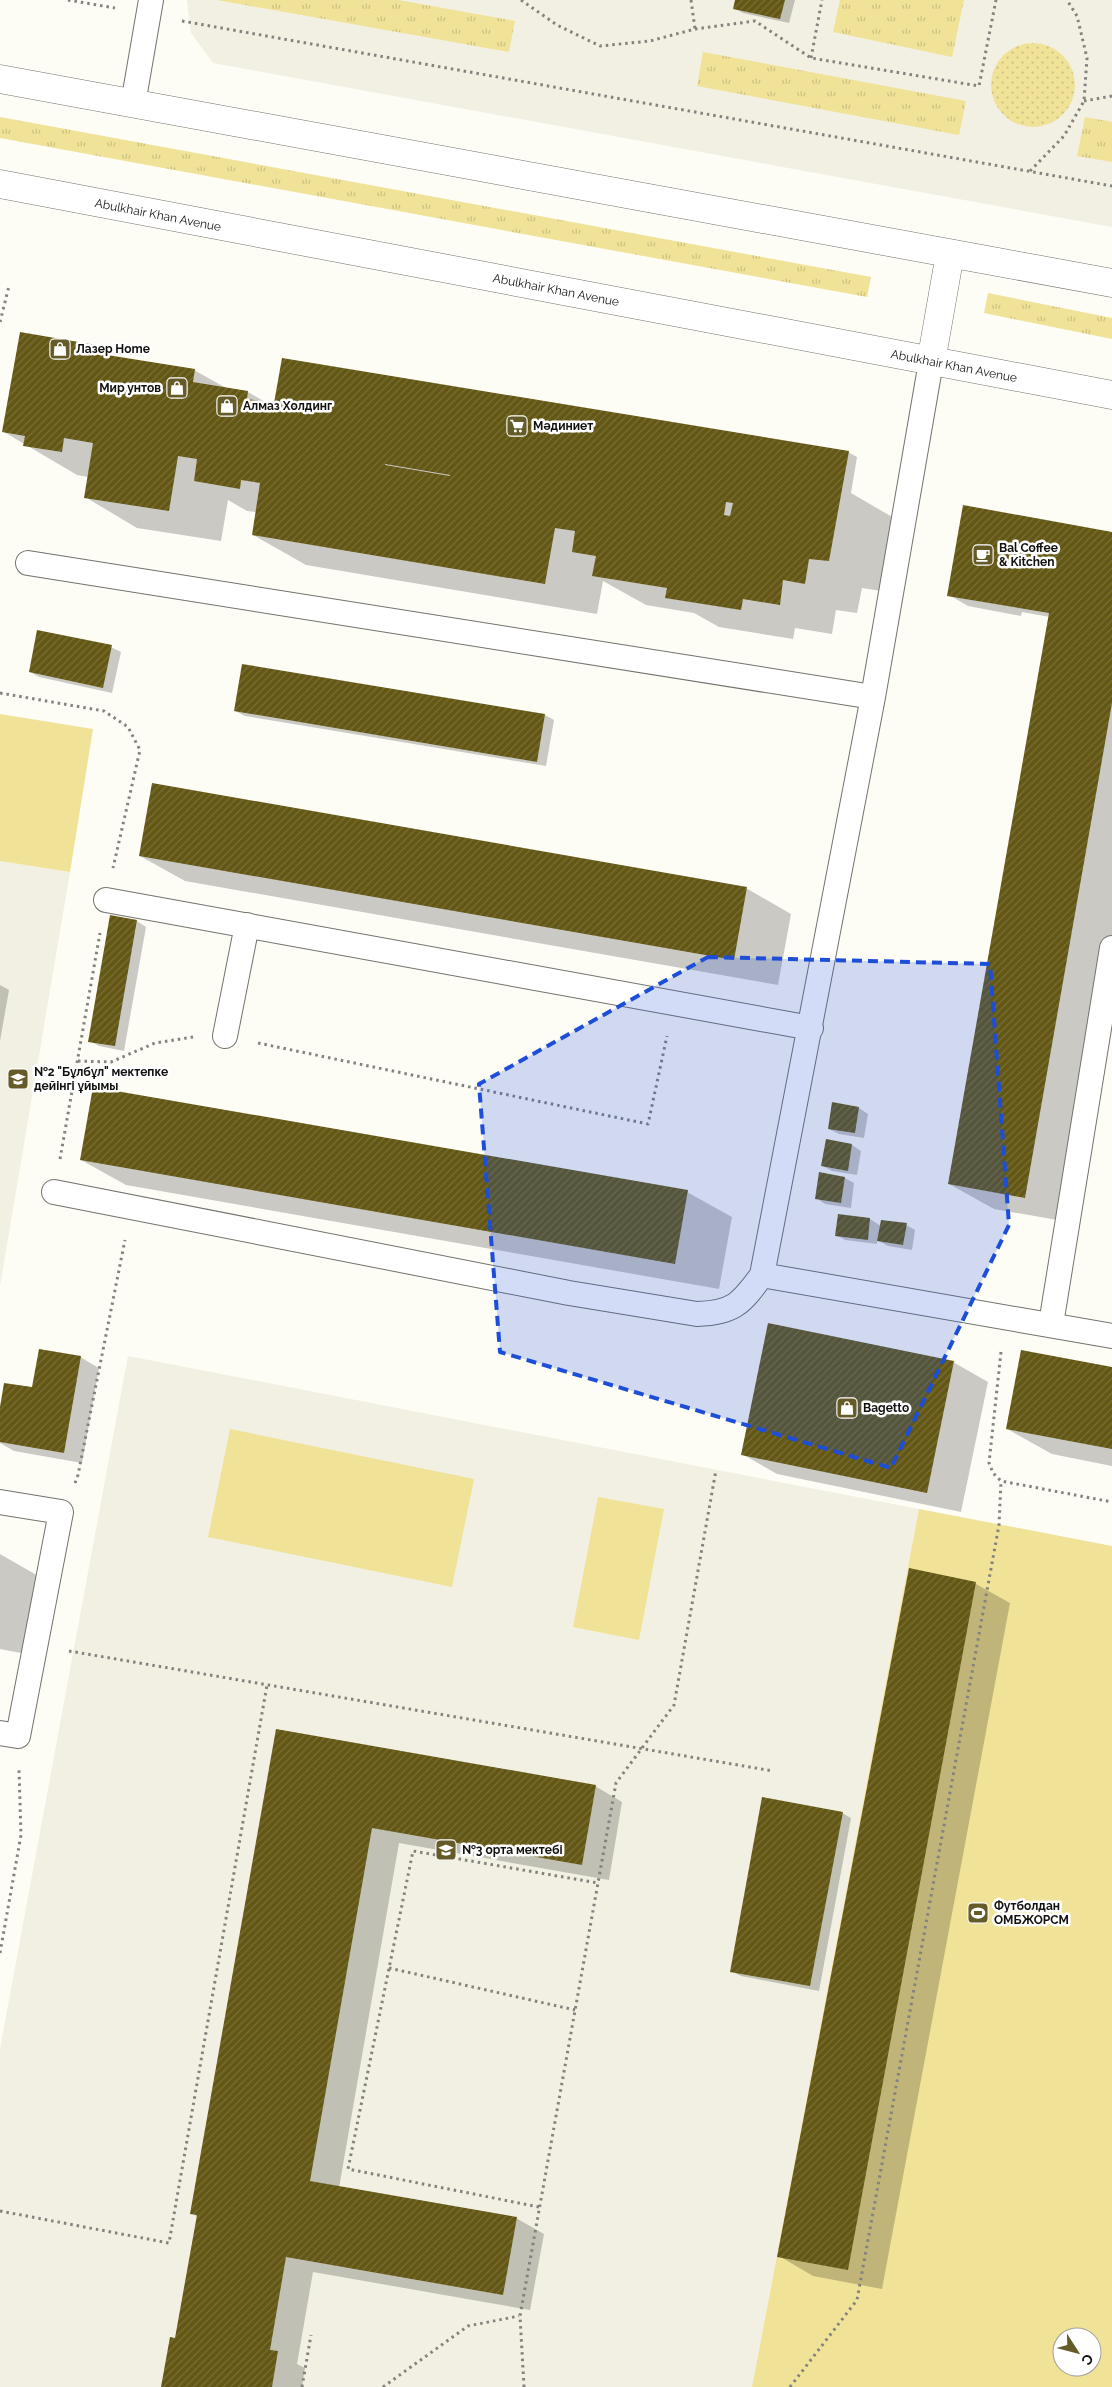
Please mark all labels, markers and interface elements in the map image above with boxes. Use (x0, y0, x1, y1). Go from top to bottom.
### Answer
street label: Abulkhair Khan Avenue (94, 196, 222, 234)
street label: Abulkhair Khan Avenue (492, 271, 620, 309)
shop icon: Лазер Home (48, 337, 72, 361)
place label: Лазер Home (76, 342, 150, 356)
street label: Abulkhair Khan Avenue (890, 347, 1018, 385)
shop icon: Мир унтов (165, 376, 189, 400)
place label: Мир унтов (99, 381, 161, 395)
shop icon: Алмаз Холдинг (215, 394, 239, 418)
place label: Алмаз Холдинг (243, 399, 332, 413)
supermarket icon: Мәдиниет (505, 414, 529, 438)
place label: Мәдиниет (533, 419, 593, 433)
place label: Bal Coffee & Kitchen (999, 541, 1058, 569)
cafe icon: Bal Coffee & Kitchen (971, 543, 995, 567)
place label: №2 "Бұлбұл" мектепке дейінгі ұйымы (34, 1065, 168, 1093)
school or university icon: №2 "Бұлбұл" мектепке дейінгі ұйымы (6, 1067, 30, 1091)
shop icon: Bagetto (835, 1396, 859, 1420)
place label: Bagetto (863, 1401, 909, 1415)
school or university icon: №3 орта мектебі (434, 1838, 458, 1862)
place label: №3 орта мектебі (462, 1843, 563, 1857)
place label: Футболдан ОМБЖОРСМ (994, 1899, 1069, 1927)
sports icon: Футболдан ОМБЖОРСМ (966, 1901, 990, 1925)
north arrow (1052, 2327, 1102, 2377)
text: С (1078, 2351, 1097, 2369)

